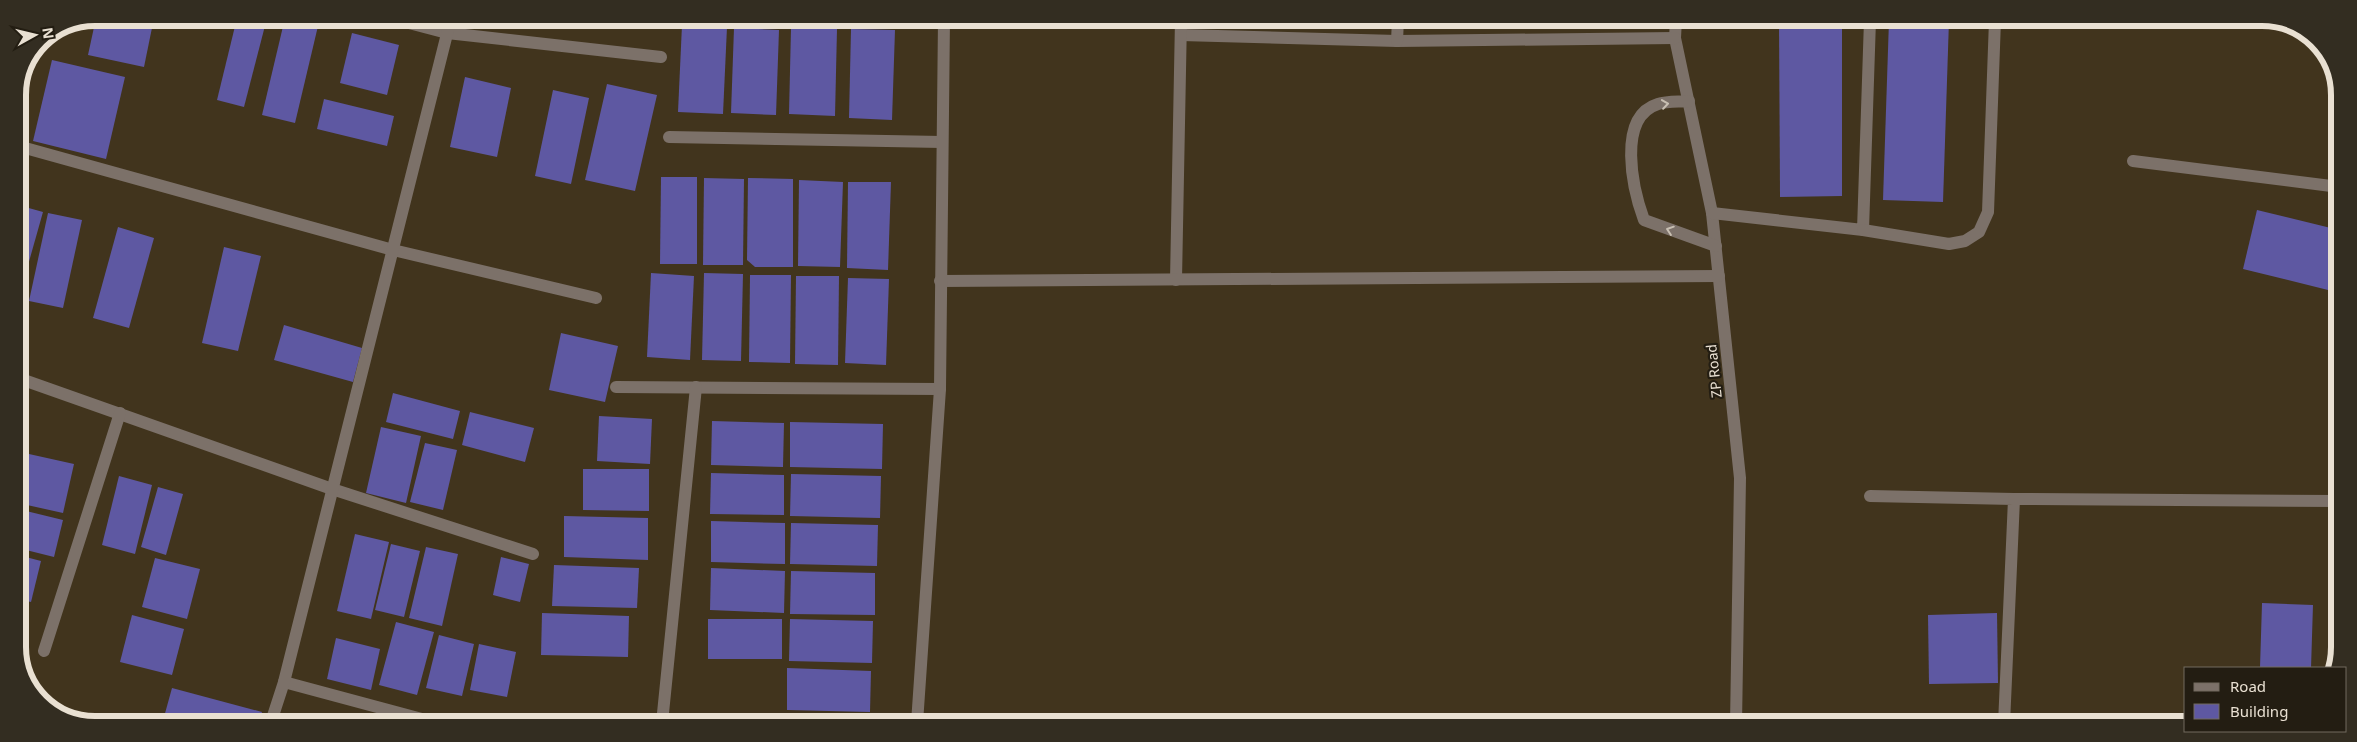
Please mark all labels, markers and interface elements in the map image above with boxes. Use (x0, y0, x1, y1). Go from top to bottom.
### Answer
north arrow (10, 10, 60, 60)
text: N (38, 26, 59, 40)
one-way arrow (1661, 99, 1669, 110)
one-way arrow (1666, 226, 1674, 236)
street label: ZP Road (1701, 343, 1726, 399)
legend (2184, 667, 2347, 732)
text: Road (2230, 676, 2266, 696)
text: Building (2230, 701, 2288, 721)

